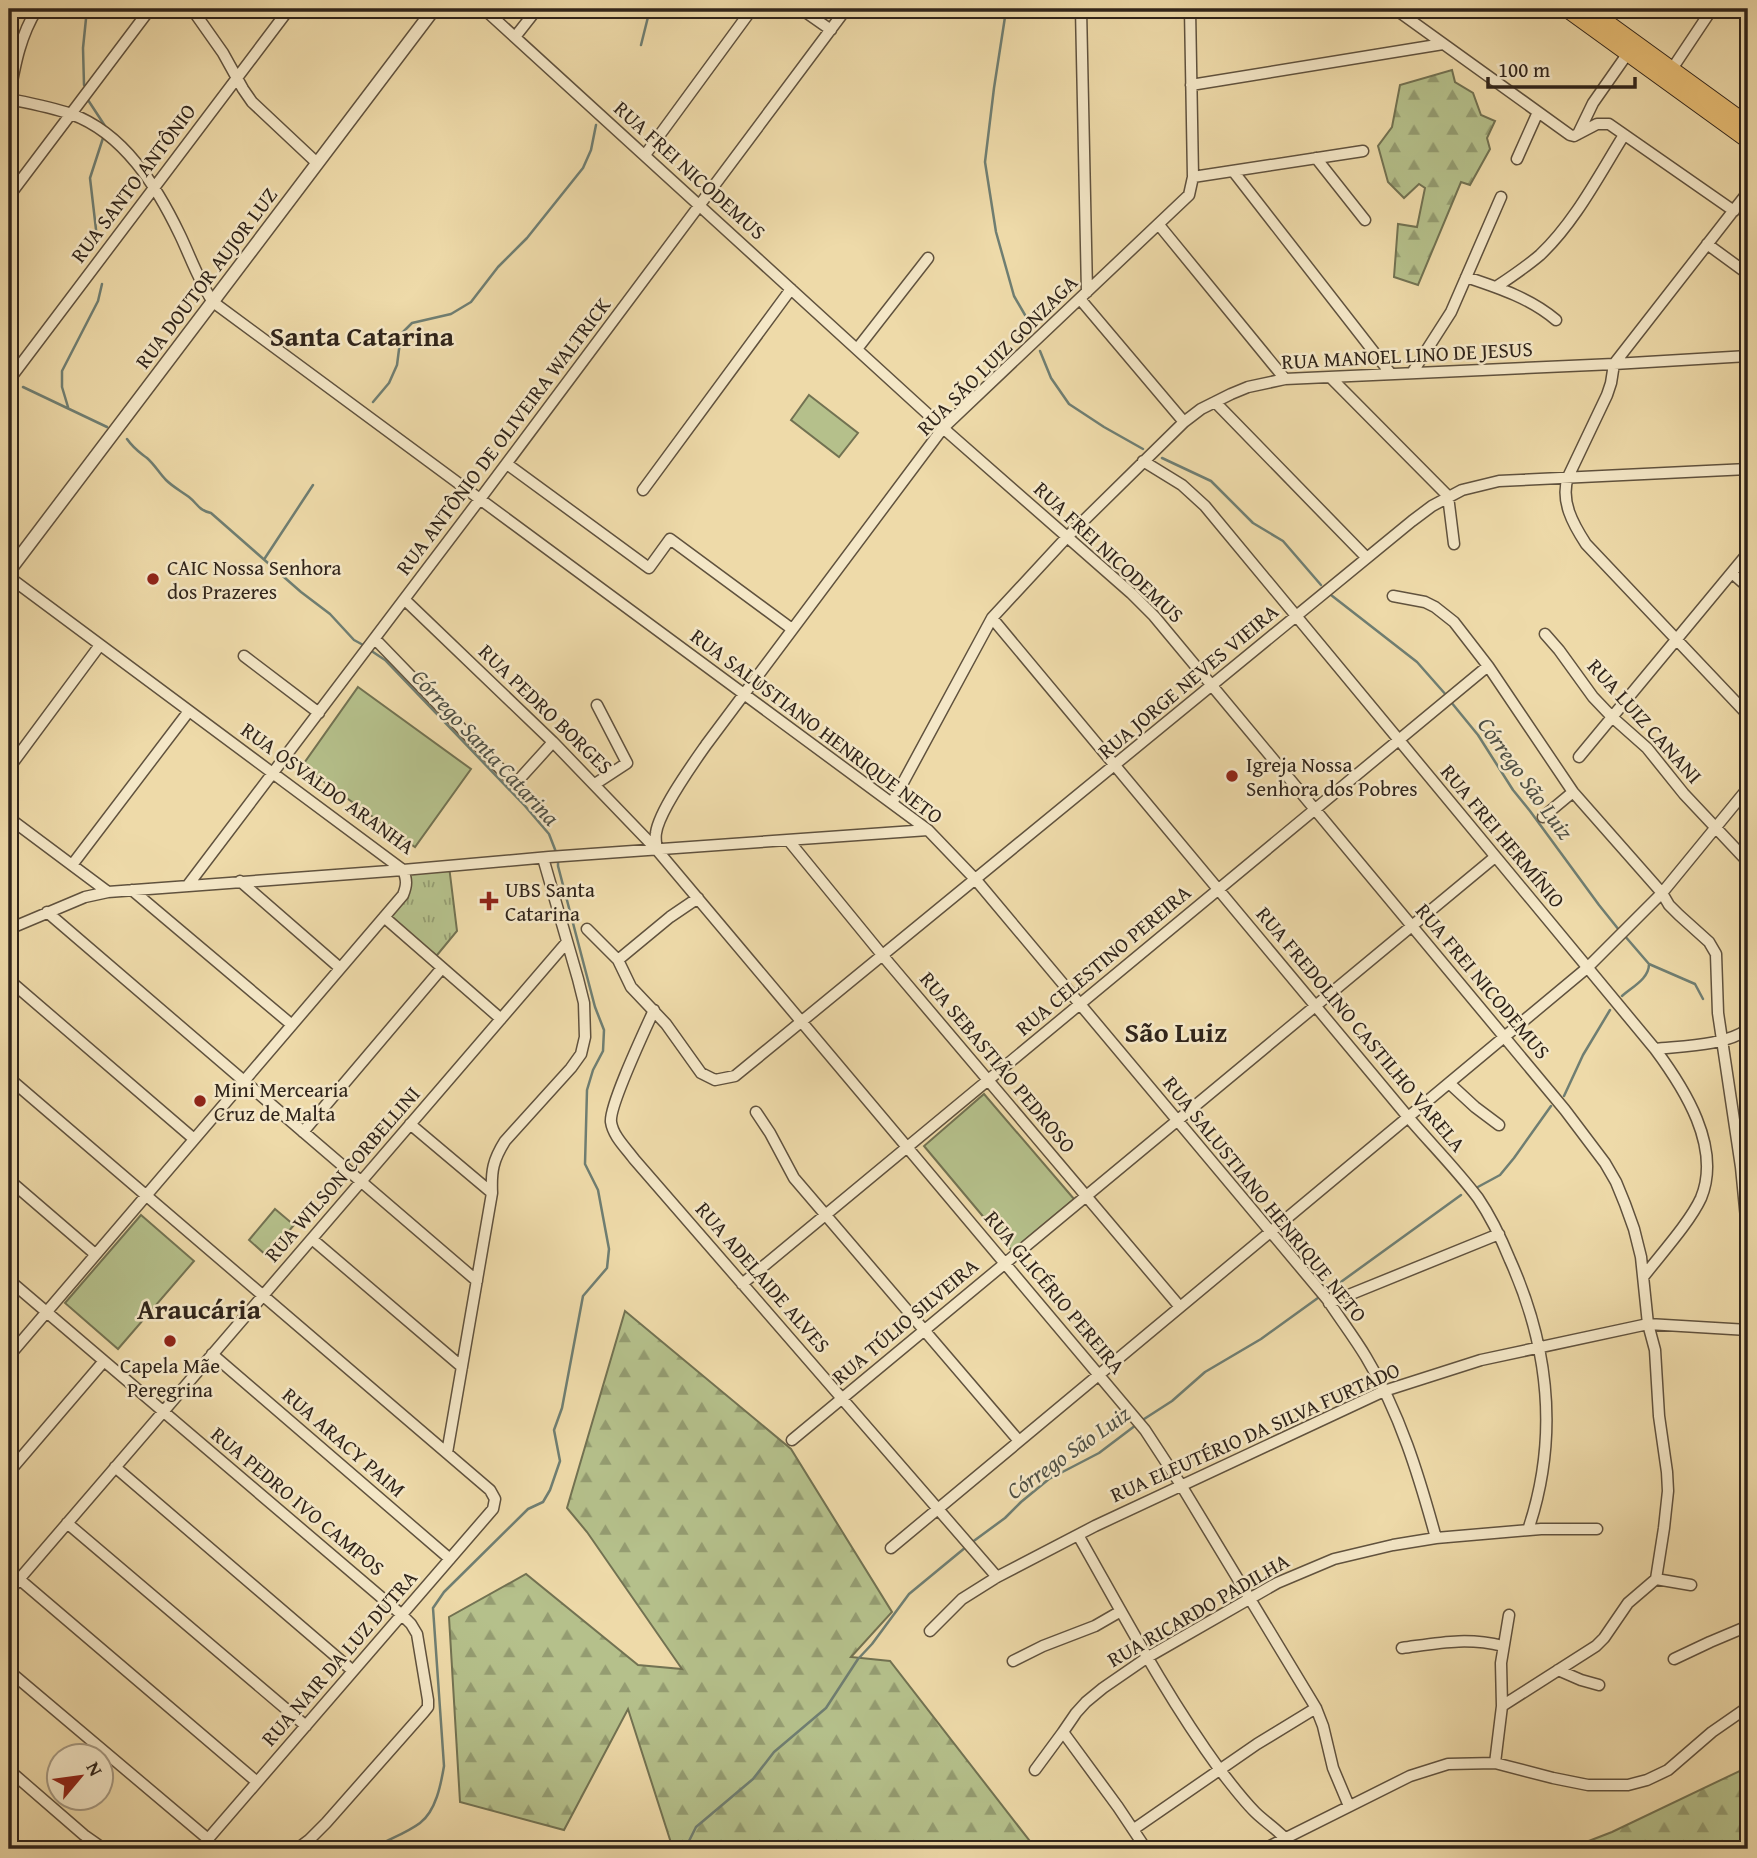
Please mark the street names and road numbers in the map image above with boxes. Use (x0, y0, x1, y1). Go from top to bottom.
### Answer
street label: RUA FREI NICODEMUS (607, 93, 773, 247)
street label: RUA SANTO ANTÔNIO (63, 97, 203, 269)
street label: RUA DOUTOR AUJOR LUZ (127, 181, 285, 375)
street label: RUA SÃO LUIZ GONZAGA (910, 267, 1085, 442)
street label: RUA ANTÔNIO DE OLIVEIRA WALTRICK (388, 290, 618, 581)
street label: RUA MANOEL LINO DE JESUS (1281, 333, 1533, 377)
street label: RUA FREI NICODEMUS (1027, 474, 1191, 630)
street label: RUA JORGE NEVES VIEIRA (1091, 596, 1285, 766)
street label: RUA SALUSTIANO HENRIQUE NETO (684, 621, 950, 831)
street label: RUA PEDRO BORGES (472, 637, 620, 781)
street label: RUA LUIZ CANANI (1580, 652, 1710, 790)
street label: RUA OSVALDO ARANHA (235, 714, 421, 862)
street label: RUA FREI HERMÍNIO (1433, 757, 1573, 915)
street label: RUA CELESTINO PEREIRA (1009, 877, 1198, 1043)
street label: RUA FREI NICODEMUS (1408, 896, 1558, 1066)
street label: RUA FREDOLINO CASTILHO VARELA (1249, 899, 1473, 1159)
street label: RUA SEBASTIÃO PEDROSO (913, 964, 1083, 1160)
street label: RUA SALUSTIANO HENRIQUE NETO (1156, 1069, 1374, 1329)
street label: RUA WILSON CORBELLINI (257, 1079, 427, 1269)
street label: RUA ADELAIDE ALVES (688, 1195, 838, 1359)
street label: RUA GLICÉRIO PEREIRA (977, 1203, 1133, 1381)
street label: RUA TÚLIO SILVEIRA (825, 1250, 985, 1392)
street label: RUA ELEUTÉRIO DA SILVA FURTADO (1105, 1354, 1405, 1510)
street label: RUA ARACY PAIM (275, 1380, 413, 1504)
street label: RUA PEDRO IVO CAMPOS (204, 1419, 392, 1583)
street label: RUA RICARDO PADILHA (1101, 1545, 1295, 1675)
street label: RUA NAIR DA LUZ DUTRA (254, 1563, 424, 1753)

